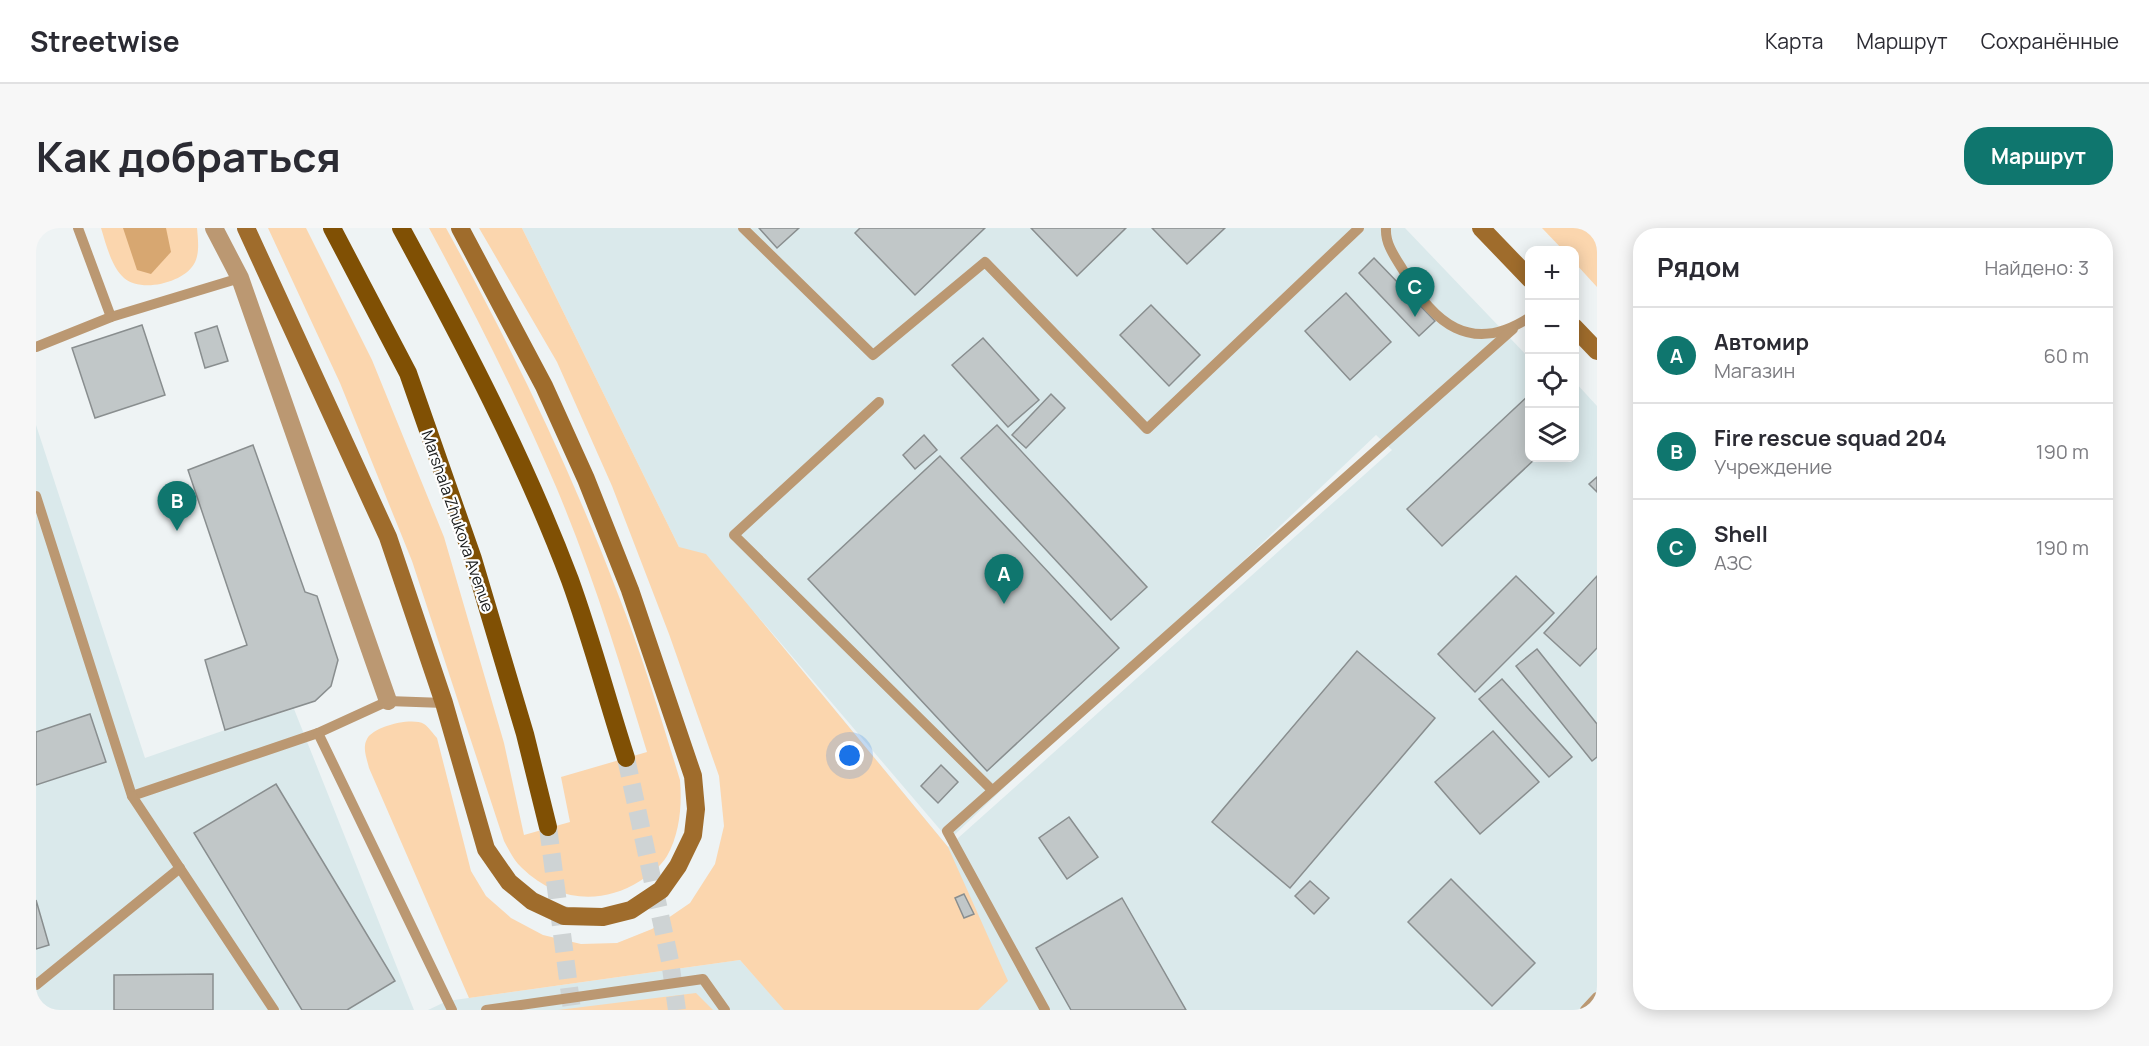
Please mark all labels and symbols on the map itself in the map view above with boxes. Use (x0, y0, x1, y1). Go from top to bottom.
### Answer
pin: C (1396, 268, 1434, 317)
street label: Marshala Zhukova Avenue (417, 427, 499, 615)
pin: B (158, 482, 196, 531)
pin: A (984, 554, 1024, 604)
your location (835, 741, 864, 770)

